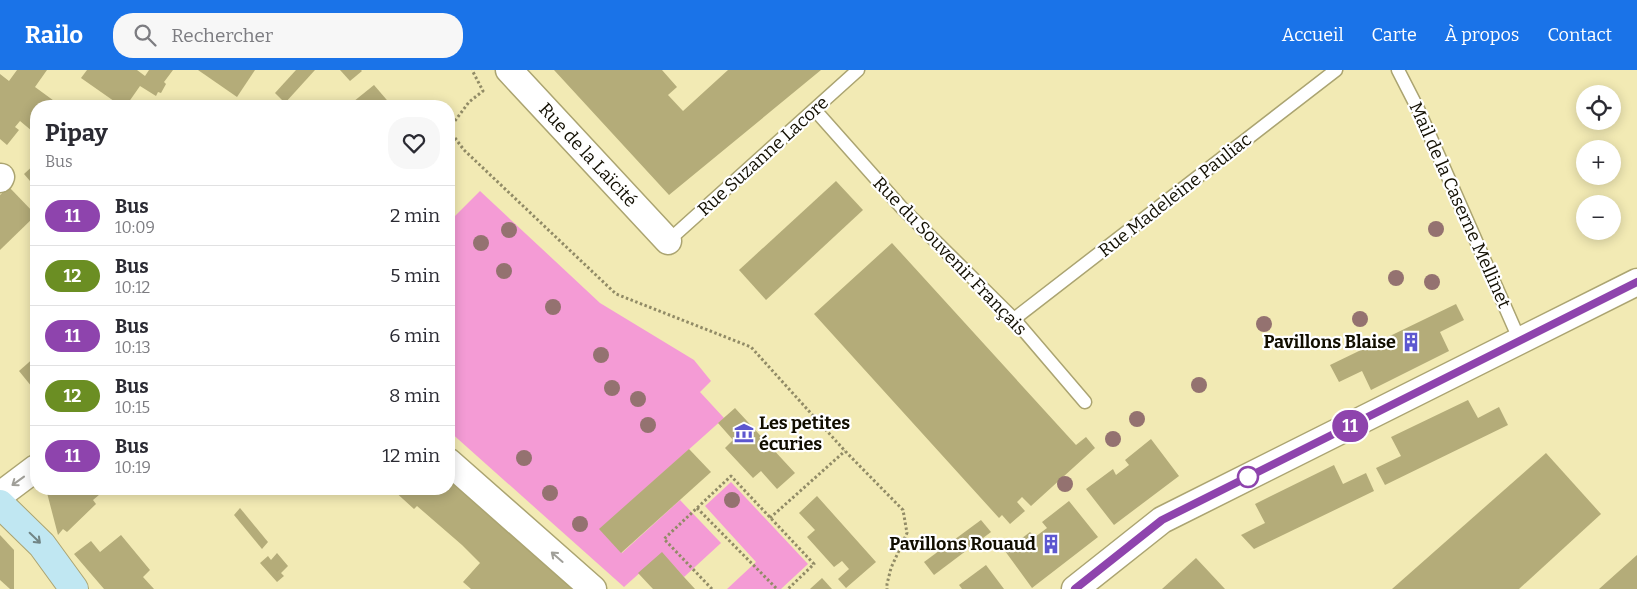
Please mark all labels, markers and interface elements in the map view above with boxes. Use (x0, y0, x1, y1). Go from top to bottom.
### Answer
search box (113, 13, 463, 58)
text: Railo (25, 21, 83, 49)
icon: search (131, 21, 159, 49)
text: Rechercher (171, 24, 273, 47)
text: Accueil (1282, 24, 1344, 46)
text: Carte (1372, 24, 1417, 46)
text: À propos (1445, 24, 1519, 46)
text: Contact (1547, 24, 1612, 46)
map controls (1576, 85, 1621, 240)
button: locate (1576, 85, 1621, 130)
street label: Rue Suzanne Lacore (693, 91, 833, 221)
street label: Rue de la Laïcité (534, 98, 642, 212)
street label: Mail de la Caserne Mellinet (1405, 98, 1516, 312)
button: heart (388, 117, 440, 169)
text: Pipay (45, 119, 108, 147)
street label: Rue Madeleine Pauliac (1094, 128, 1256, 262)
button: + (1576, 140, 1621, 185)
text: Bus (45, 152, 73, 171)
street label: Rue du Souvenir Français (868, 172, 1032, 340)
text: Bus (115, 195, 149, 218)
button: − (1576, 195, 1621, 240)
text: 2 min (390, 204, 440, 227)
text: 11 (65, 205, 80, 227)
text: 10:09 (115, 218, 155, 237)
text: Bus (115, 255, 149, 278)
text: 5 min (390, 264, 440, 287)
text: 12 (64, 265, 81, 287)
text: 10:12 (115, 278, 150, 297)
text: Bus (115, 315, 149, 338)
text: 6 min (389, 324, 440, 347)
text: 11 (65, 325, 80, 347)
place label: Pavillons Blaise (1263, 331, 1396, 353)
building icon: Pavillons Blaise (1400, 331, 1422, 353)
text: 10:13 (115, 338, 151, 357)
text: Bus (115, 375, 149, 398)
text: 8 min (389, 384, 440, 407)
text: 12 (64, 385, 81, 407)
text: 10:15 (115, 398, 150, 417)
line badge: 11 (1328, 410, 1372, 442)
place label: Les petites écuries (759, 412, 850, 455)
text: 11 (1342, 415, 1358, 437)
museum icon: Les petites écuries (733, 422, 755, 444)
text: Bus (115, 435, 149, 458)
text: 12 min (382, 444, 440, 467)
text: 11 (65, 445, 80, 467)
text: 10:19 (115, 458, 151, 477)
unlabelled marker (1237, 466, 1259, 488)
one-way arrow (11, 476, 25, 486)
one-way arrow (29, 532, 41, 544)
place label: Pavillons Rouaud (889, 533, 1036, 555)
building icon: Pavillons Rouaud (1040, 533, 1062, 555)
one-way arrow (550, 551, 563, 563)

